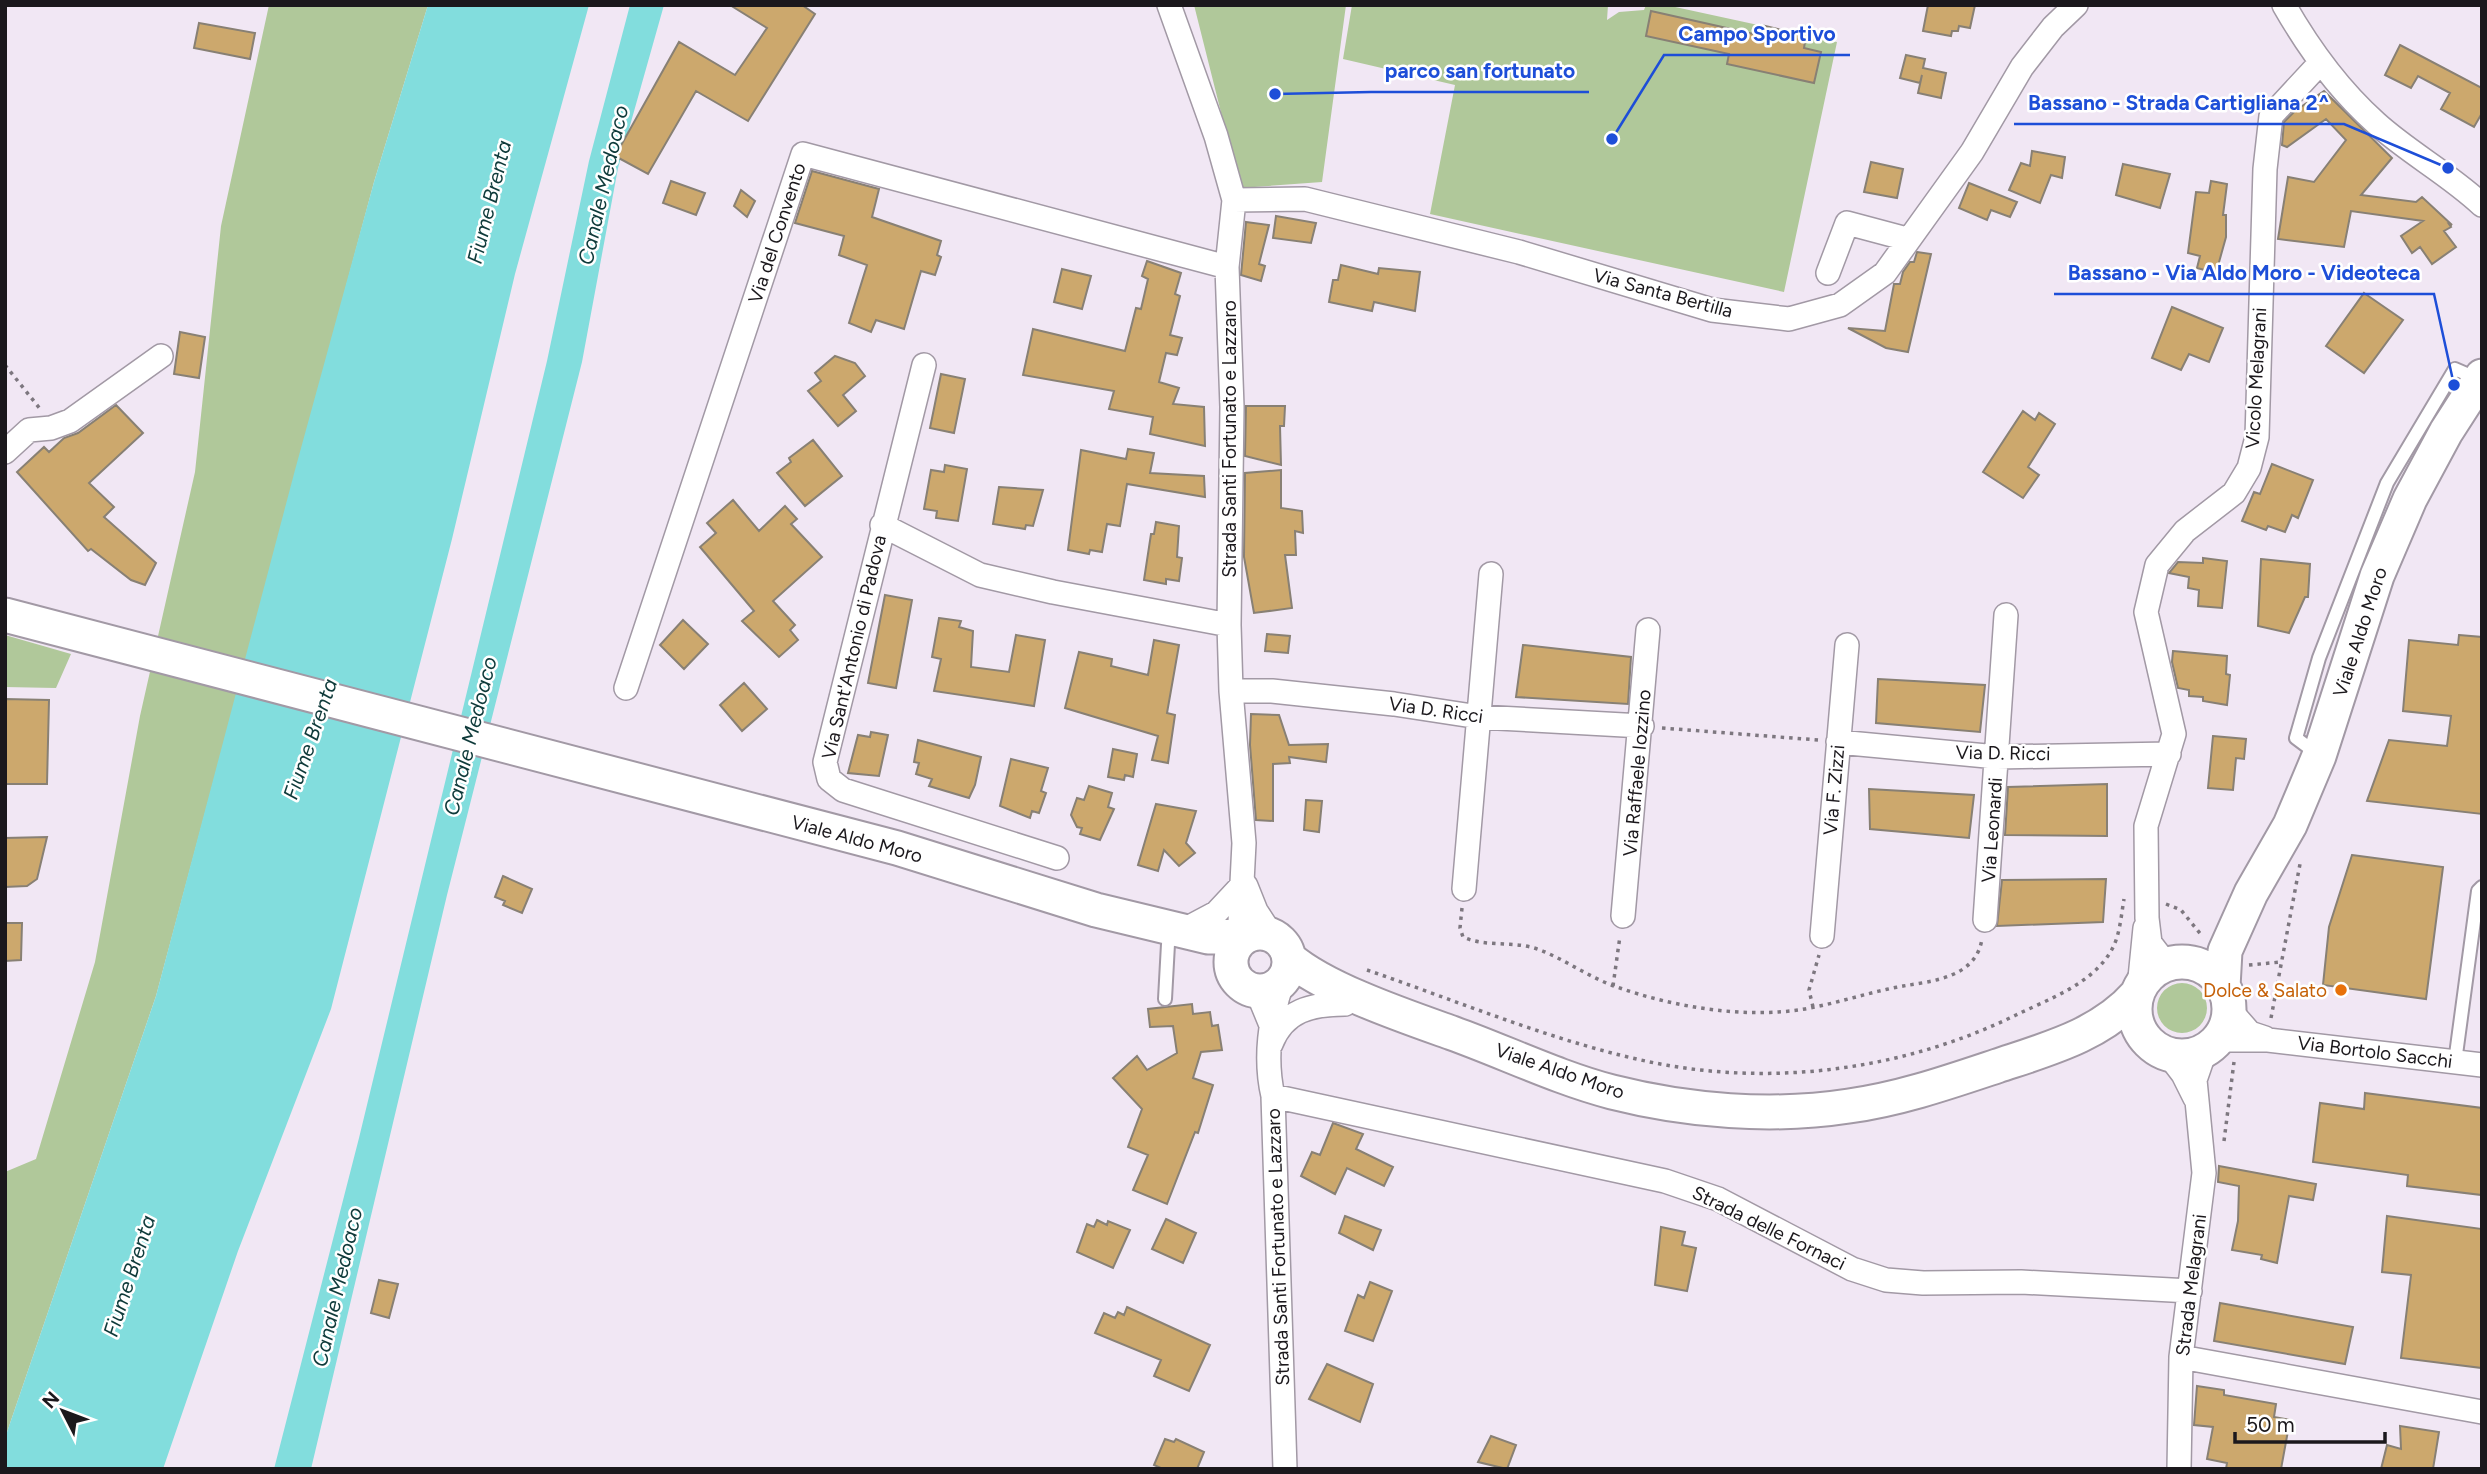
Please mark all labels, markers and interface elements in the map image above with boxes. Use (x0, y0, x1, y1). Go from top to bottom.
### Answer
callout: Campo Sportivo (1664, 13, 1850, 55)
text: Campo Sportivo (1678, 21, 1836, 46)
callout: parco san fortunato (1371, 50, 1589, 92)
text: parco san fortunato (1385, 58, 1575, 83)
callout: Bassano - Strada Cartigliana 2^ (2014, 82, 2344, 124)
text: Bassano - Strada Cartigliana 2^ (2028, 90, 2330, 115)
water label: Canale Medoaco (573, 103, 633, 267)
water label: Fiume Brenta (462, 138, 516, 266)
street label: Via del Convento (743, 160, 811, 306)
callout: Bassano - Via Aldo Moro - Videoteca (2054, 252, 2434, 294)
text: Bassano - Via Aldo Moro - Videoteca (2068, 260, 2420, 285)
street label: Via Santa Bertilla (1591, 263, 1735, 323)
street label: Strada Santi Fortunato e Lazzaro (1218, 300, 1241, 578)
street label: Vicolo Melagrani (2241, 307, 2271, 449)
street label: Via Sant'Antonio di Padova (817, 533, 891, 761)
street label: Viale Aldo Moro (2328, 564, 2392, 700)
water label: Canale Medoaco (438, 654, 502, 818)
water label: Fiume Brenta (278, 675, 342, 803)
street label: Via Raffaele Iozzino (1618, 688, 1656, 858)
street label: Via D. Ricci (1387, 692, 1485, 728)
street label: Via D. Ricci (1955, 741, 2051, 765)
street label: Via F. Zizzi (1819, 744, 1849, 836)
street label: Via Leonardi (1977, 777, 2007, 883)
street label: Viale Aldo Moro (789, 810, 925, 868)
place label: Dolce & Salato (2203, 979, 2327, 1002)
marker: Dolce & Salato (2333, 982, 2349, 998)
street label: Via Bortolo Sacchi (2296, 1031, 2454, 1073)
street label: Viale Aldo Moro (1492, 1038, 1628, 1104)
street label: Strada Santi Fortunato e Lazzaro (1262, 1108, 1294, 1386)
street label: Strada delle Fornaci (1688, 1181, 1850, 1275)
water label: Canale Medoaco (307, 1205, 367, 1369)
water label: Fiume Brenta (98, 1212, 160, 1340)
street label: Strada Melagrani (2171, 1213, 2211, 1357)
north arrow (28, 1376, 98, 1446)
text: N (37, 1387, 64, 1413)
scale bar (2235, 1400, 2386, 1444)
text: 50 m (2246, 1412, 2295, 1437)

